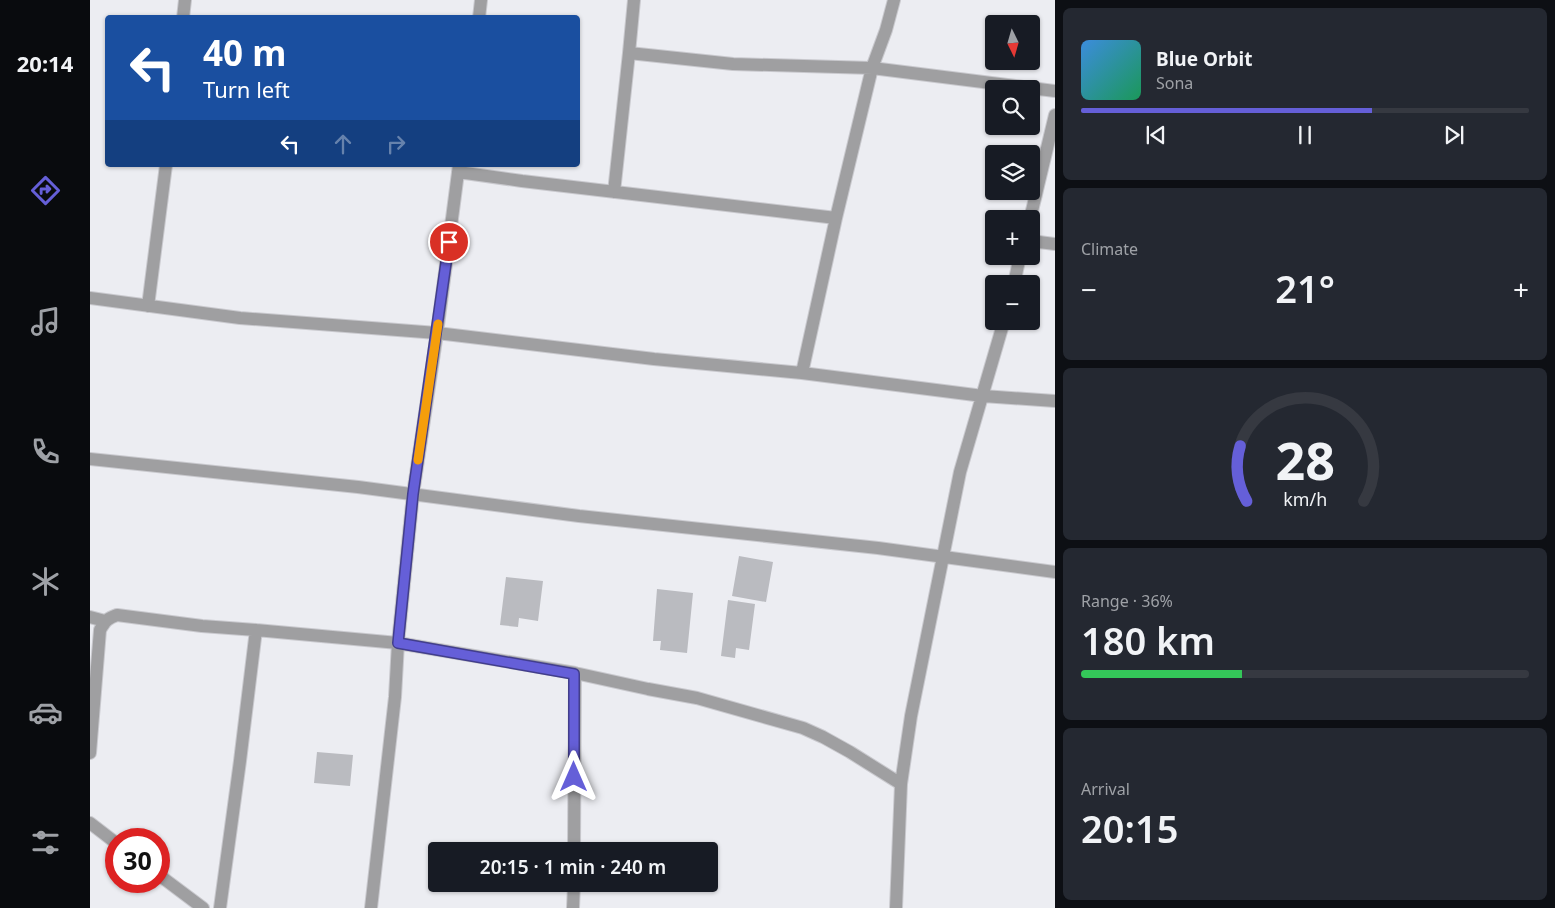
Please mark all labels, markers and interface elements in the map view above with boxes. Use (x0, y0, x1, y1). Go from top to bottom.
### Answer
north arrow (985, 15, 1040, 70)
map controls (985, 15, 1040, 330)
text: 40 m (203, 29, 286, 76)
icon: left (120, 35, 185, 100)
text: Blue Orbit (1156, 46, 1252, 72)
text: 20:14 (17, 48, 73, 78)
text: Sona (1156, 72, 1193, 94)
text: Turn left (203, 74, 290, 104)
button: search (985, 80, 1040, 135)
icon: previous (1142, 121, 1170, 149)
icon: pause (1291, 121, 1319, 149)
icon: next (1440, 121, 1468, 149)
icon: left (276, 130, 304, 158)
icon: ahead (329, 130, 357, 158)
icon: right (382, 130, 410, 158)
button: layers (985, 145, 1040, 200)
icon: directions (28, 173, 63, 208)
button: + (985, 210, 1040, 265)
pin (428, 221, 470, 263)
icon: arrive (435, 228, 463, 256)
text: Climate (1081, 238, 1138, 260)
text: 21° (1275, 262, 1335, 314)
text: − (1081, 270, 1097, 308)
text: + (1513, 270, 1529, 308)
button: − (985, 275, 1040, 330)
icon: music (28, 304, 63, 339)
text: 28 (1275, 424, 1335, 495)
icon: phone (28, 434, 63, 469)
text: km/h (1283, 487, 1327, 511)
icon: climate (28, 564, 63, 599)
text: Range · 36% (1081, 590, 1173, 612)
text: 180 km (1081, 614, 1215, 666)
icon: car (28, 695, 63, 730)
position arrow (547, 750, 599, 802)
text: Arrival (1081, 778, 1130, 800)
text: 20:15 (1081, 802, 1178, 854)
icon: filters (28, 825, 63, 860)
speed limit sign: 30 (105, 828, 170, 893)
text: 20:15 · 1 min · 240 m (480, 854, 666, 880)

